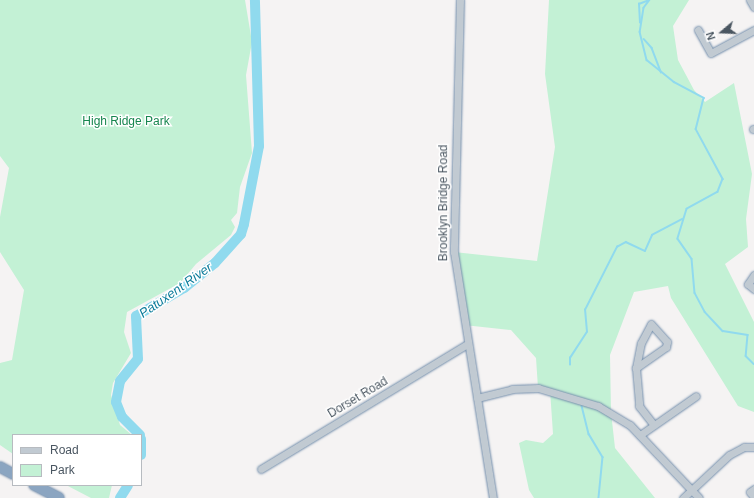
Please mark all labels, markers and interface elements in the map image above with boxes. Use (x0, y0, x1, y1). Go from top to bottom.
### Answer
north arrow (702, 12, 742, 52)
text: N (704, 30, 718, 42)
park label: High Ridge Park (82, 115, 170, 129)
street label: Brooklyn Bridge Road (437, 145, 451, 261)
water label: Patuxent River (137, 260, 215, 322)
street label: Dorset Road (325, 374, 391, 422)
legend (12, 434, 142, 486)
text: Road (50, 443, 79, 457)
text: Park (50, 463, 75, 477)

